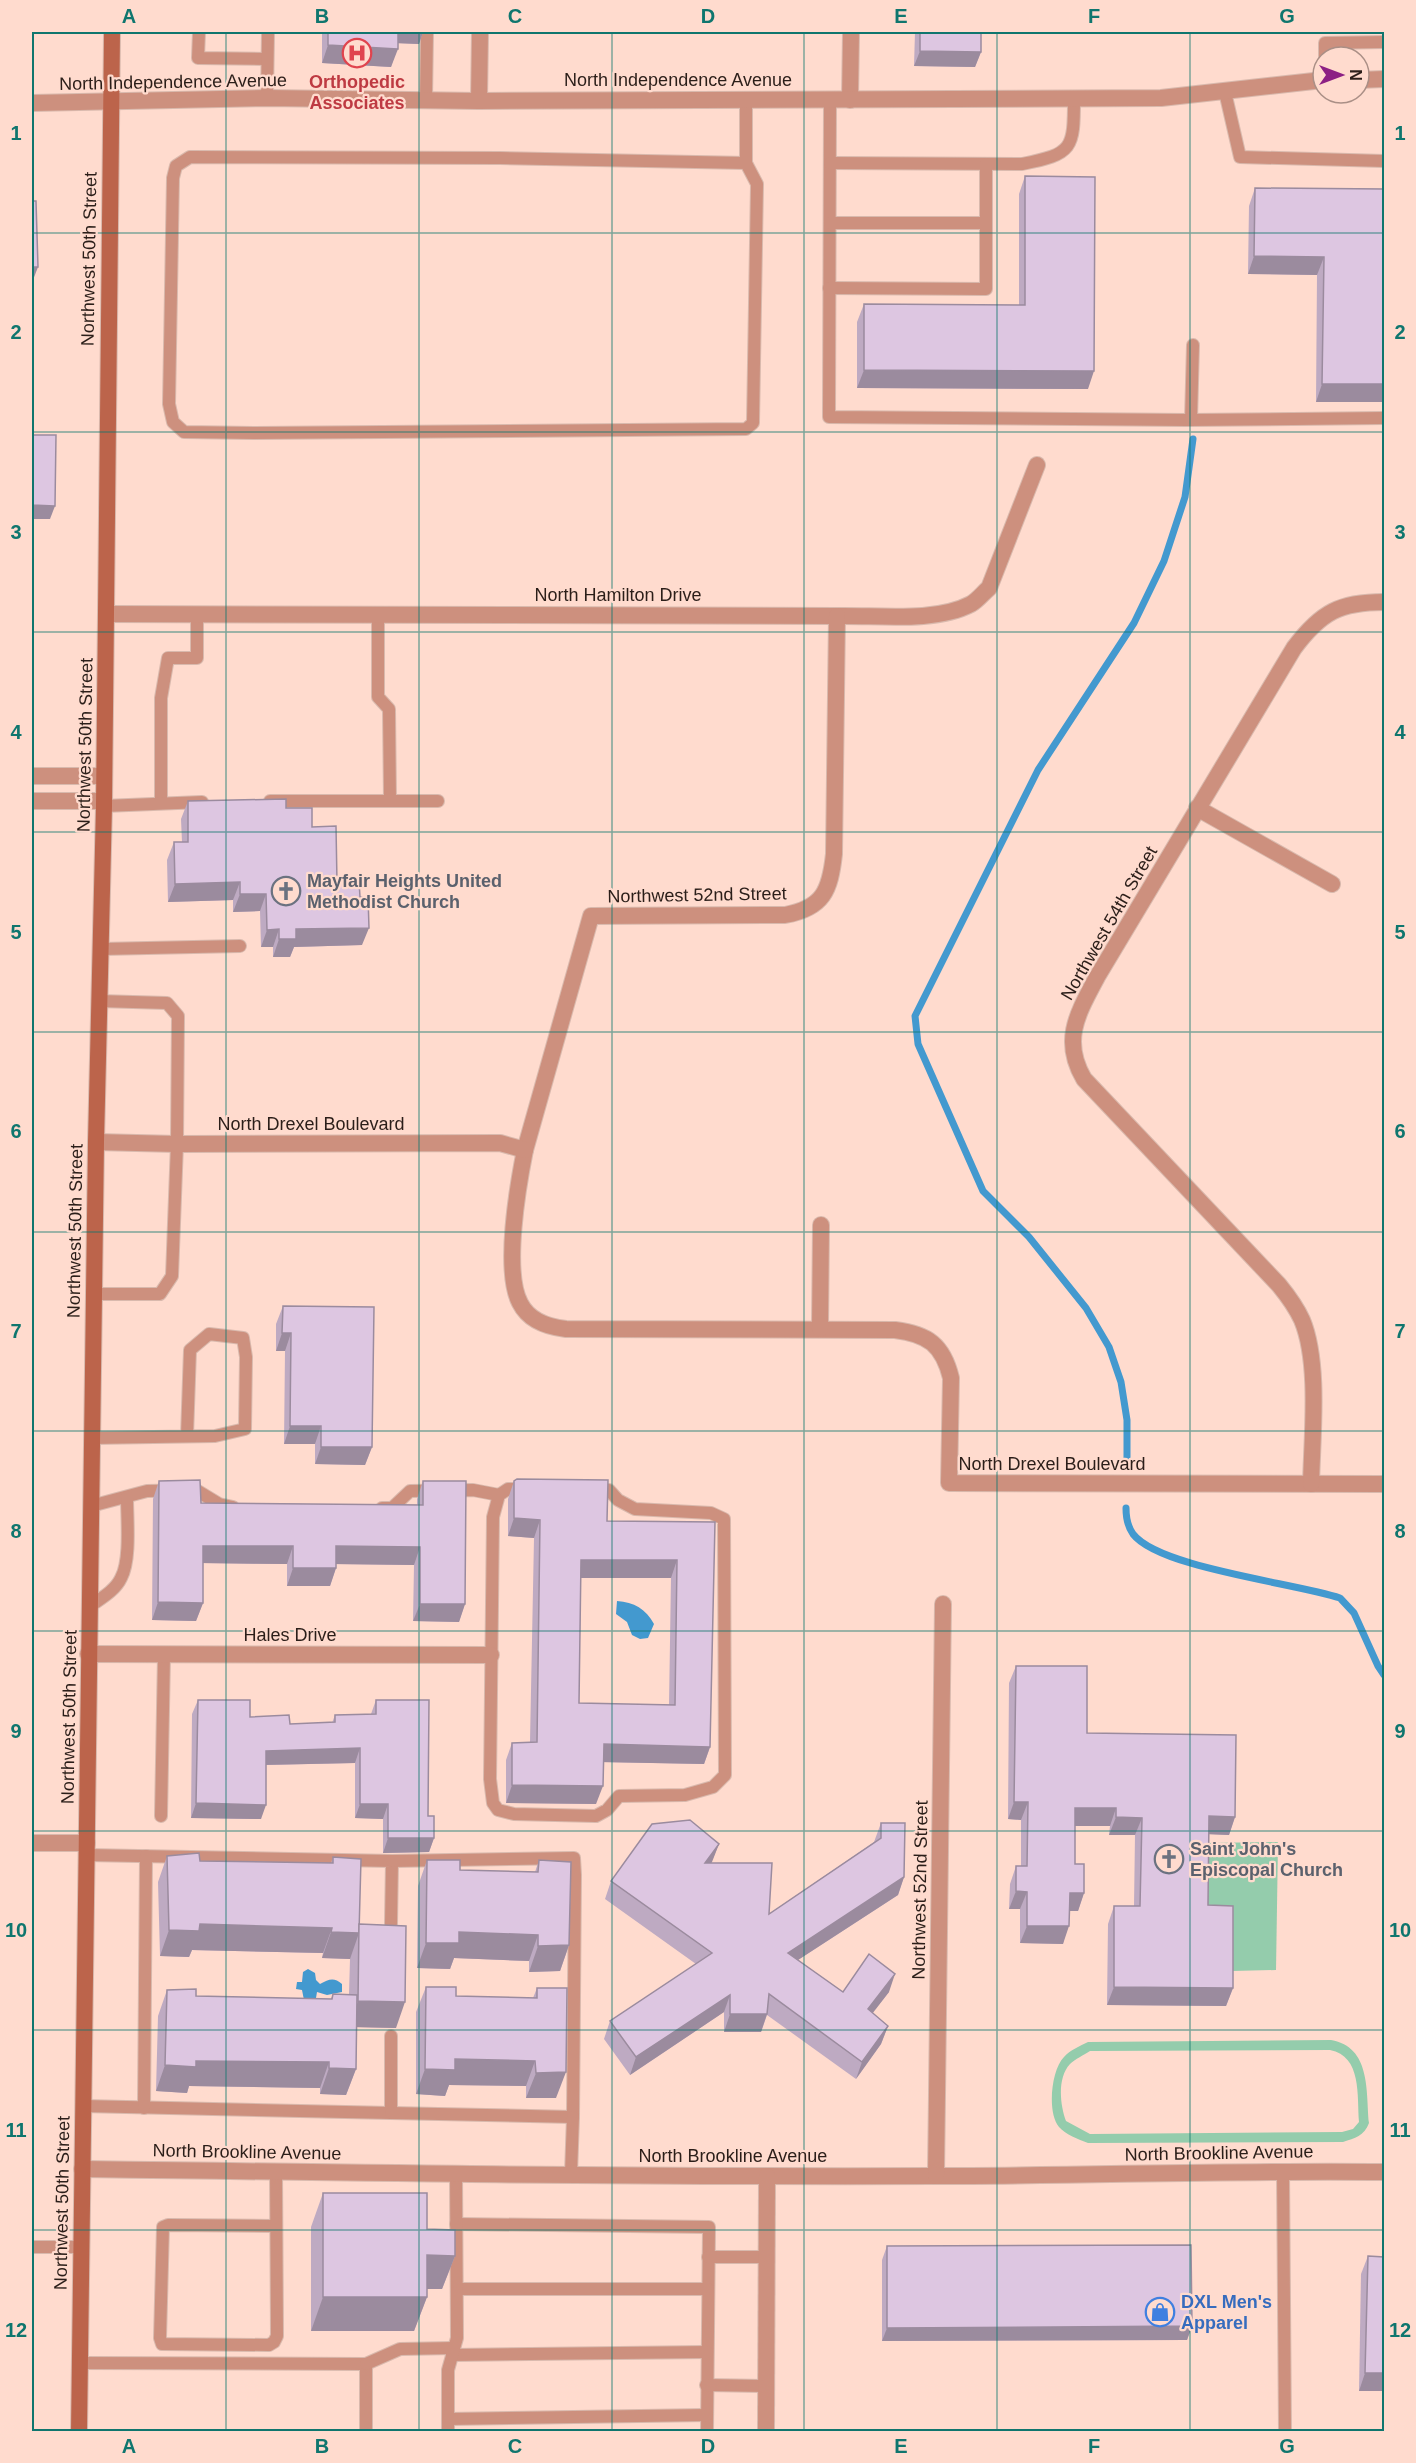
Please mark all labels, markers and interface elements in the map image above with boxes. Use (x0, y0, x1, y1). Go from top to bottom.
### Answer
text: A (122, 5, 136, 27)
text: B (315, 5, 329, 27)
text: C (508, 5, 522, 27)
text: D (701, 5, 715, 27)
text: E (894, 5, 908, 27)
text: F (1088, 5, 1100, 27)
text: G (1279, 5, 1295, 27)
hospital icon: Orthopedic Associates (341, 37, 373, 69)
north arrow (1311, 45, 1371, 105)
text: N (1347, 69, 1364, 81)
street label: North Independence Avenue (59, 70, 287, 94)
street label: North Independence Avenue (564, 70, 792, 90)
place label: Orthopedic Associates (309, 72, 405, 113)
text: 1 (10, 122, 22, 144)
text: 1 (1394, 122, 1406, 144)
street label: Northwest 50th Street (77, 172, 101, 346)
text: 2 (10, 321, 22, 343)
text: 2 (1394, 321, 1406, 343)
text: 3 (10, 521, 22, 543)
text: 3 (1394, 521, 1406, 543)
street label: North Hamilton Drive (534, 585, 702, 605)
street label: Northwest 50th Street (73, 658, 97, 832)
text: 4 (10, 721, 22, 743)
text: 4 (1394, 721, 1406, 743)
street label: Northwest 54th Street (1057, 843, 1161, 1003)
place label: Mayfair Heights United Methodist Church (307, 871, 502, 912)
church icon: Mayfair Heights United Methodist Church (270, 875, 302, 907)
street label: Northwest 52nd Street (607, 883, 787, 907)
text: 5 (10, 921, 22, 943)
text: 5 (1394, 921, 1406, 943)
street label: North Drexel Boulevard (217, 1114, 405, 1134)
text: 6 (10, 1120, 22, 1142)
text: 6 (1394, 1120, 1406, 1142)
street label: Northwest 50th Street (63, 1144, 87, 1318)
text: 7 (10, 1320, 22, 1342)
text: 7 (1394, 1320, 1406, 1342)
street label: North Drexel Boulevard (958, 1454, 1146, 1474)
text: 8 (10, 1520, 22, 1542)
text: 8 (1394, 1520, 1406, 1542)
street label: Hales Drive (243, 1625, 337, 1645)
street label: Northwest 50th Street (57, 1630, 81, 1804)
text: 9 (10, 1720, 22, 1742)
text: 9 (1394, 1720, 1406, 1742)
street label: Northwest 52nd Street (908, 1800, 932, 1980)
place label: Saint John's Episcopal Church (1190, 1839, 1343, 1880)
church icon: Saint John's Episcopal Church (1153, 1843, 1185, 1875)
text: 10 (5, 1919, 27, 1941)
text: 10 (1389, 1919, 1411, 1941)
street label: Northwest 50th Street (50, 2116, 74, 2290)
text: 11 (5, 2119, 27, 2141)
text: 11 (1389, 2119, 1411, 2141)
street label: North Brookline Avenue (152, 2140, 342, 2164)
street label: North Brookline Avenue (1124, 2141, 1314, 2165)
street label: North Brookline Avenue (639, 2146, 827, 2166)
place label: DXL Men's Apparel (1181, 2292, 1272, 2333)
shop icon: DXL Men's Apparel (1144, 2296, 1176, 2328)
text: 12 (5, 2319, 27, 2341)
text: 12 (1389, 2319, 1411, 2341)
text: A (122, 2435, 136, 2457)
text: B (315, 2435, 329, 2457)
text: C (508, 2435, 522, 2457)
text: D (701, 2435, 715, 2457)
text: E (894, 2435, 908, 2457)
text: F (1088, 2435, 1100, 2457)
text: G (1279, 2435, 1295, 2457)

